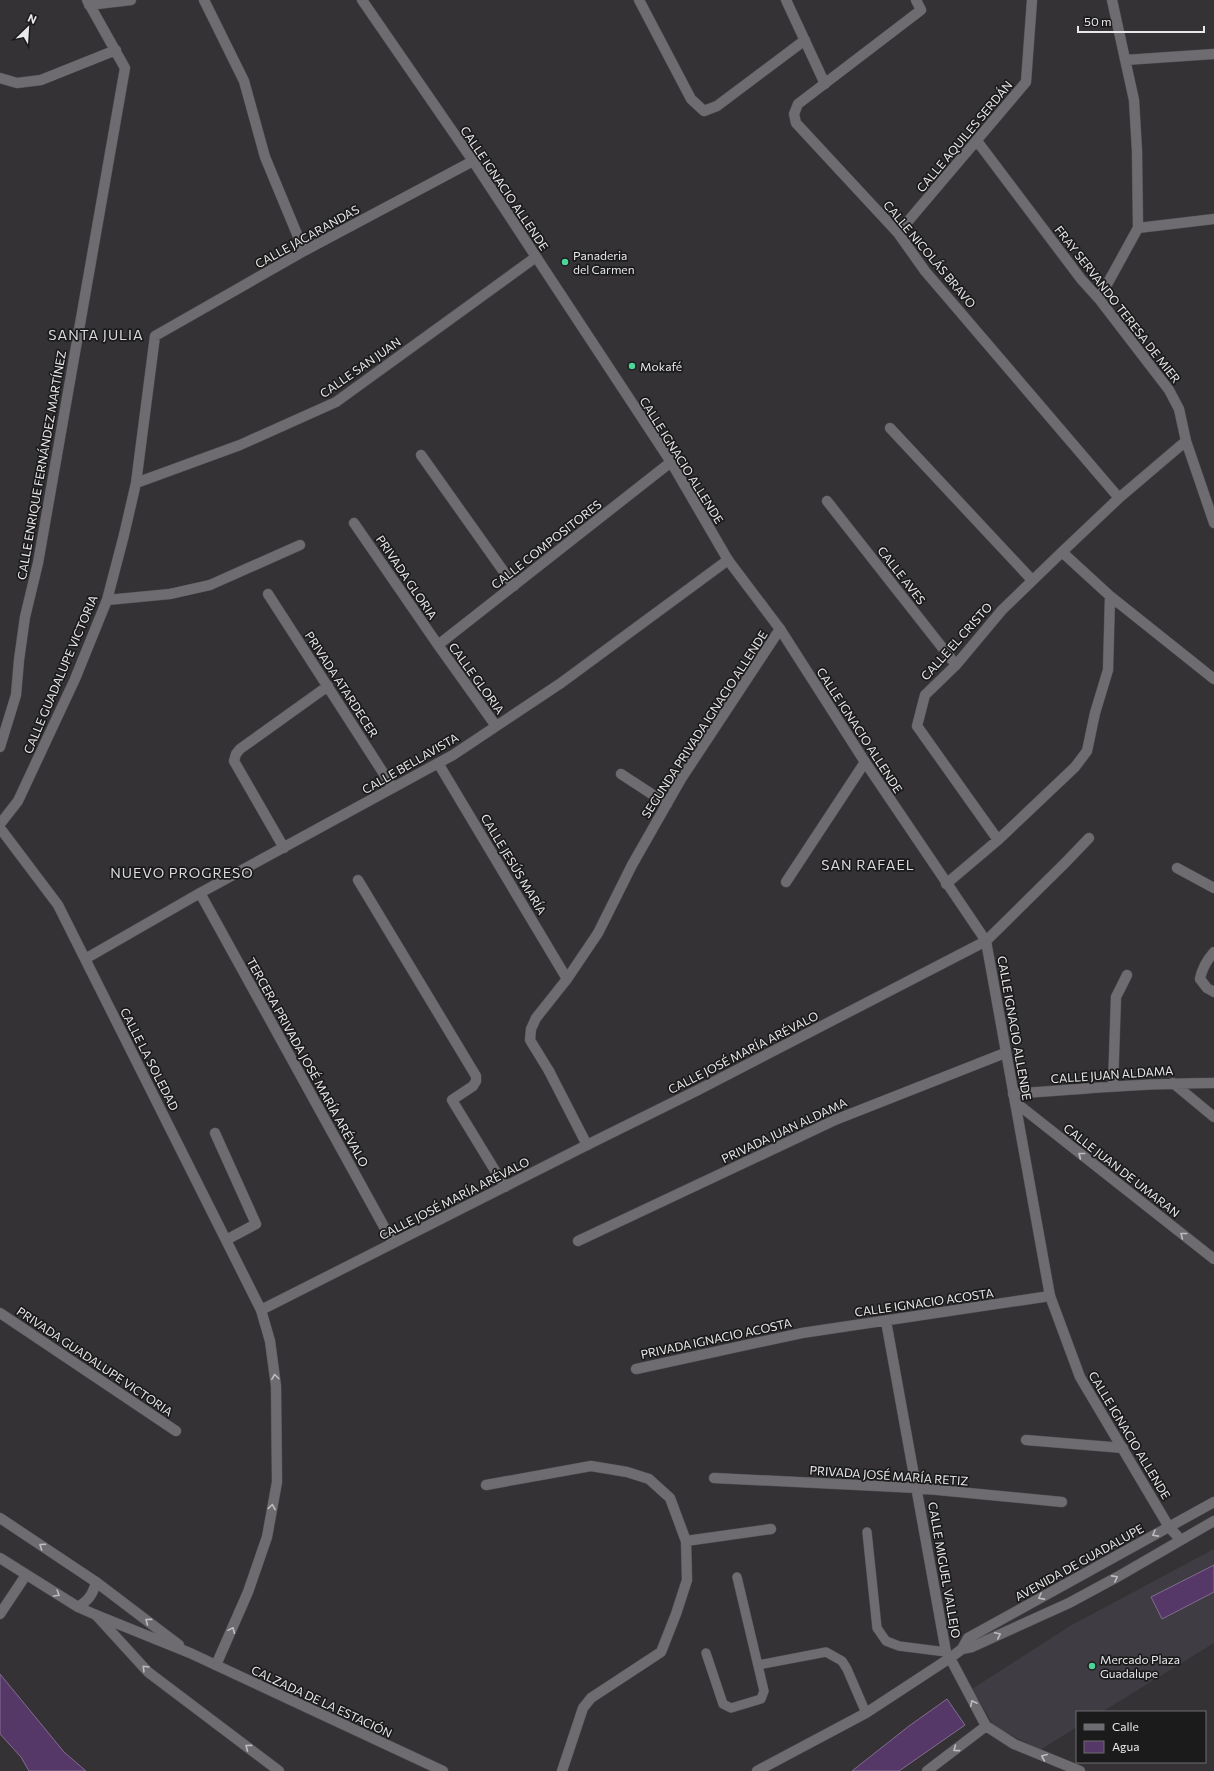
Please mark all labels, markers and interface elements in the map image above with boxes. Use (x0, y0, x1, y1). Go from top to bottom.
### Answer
north arrow (8, 8, 48, 48)
scale bar (1078, 8, 1204, 34)
text: N (26, 11, 39, 26)
text: 50 m (1084, 14, 1112, 28)
street label: CALLE AQUILES SERDÁN (913, 78, 1015, 194)
street label: CALLE IGNACIO ALLENDE (458, 123, 552, 253)
street label: CALLE NICOLÁS BRAVO (881, 198, 979, 311)
street label: CALLE JACARANDAS (253, 202, 362, 271)
street label: FRAY SERVANDO TERESA DE MIER (1052, 223, 1184, 385)
place label: Panaderia del Carmen (573, 248, 635, 276)
marker: Panaderia del Carmen (560, 257, 570, 267)
district label: SANTA JULIA (48, 326, 144, 343)
street label: CALLE SAN JUAN (317, 334, 404, 401)
street label: CALLE ENRIQUE FERNÁNDEZ MARTÍNEZ (14, 349, 68, 581)
place label: Mokafé (640, 359, 682, 373)
marker: Mokafé (627, 361, 637, 371)
street label: CALLE IGNACIO ALLENDE (637, 394, 727, 526)
street label: CALLE COMPOSITORES (488, 497, 604, 591)
street label: PRIVADA GLORIA (374, 532, 440, 622)
street label: CALLE AVES (875, 543, 929, 607)
street label: CALLE GUADALUPE VICTORIA (20, 593, 100, 755)
street label: CALLE EL CRISTO (917, 599, 995, 683)
street label: SEGUNDA PRIVADA IGNACIO ALLENDE (638, 628, 770, 820)
street label: PRIVADA ATARDECER (303, 629, 381, 739)
street label: CALLE GLORIA (446, 640, 508, 716)
street label: CALLE IGNACIO ALLENDE (814, 665, 906, 795)
street label: CALLE BELLAVISTA (359, 730, 461, 796)
street label: CALLE JESÚS MARÍA (478, 811, 550, 917)
district label: SAN RAFAEL (821, 856, 915, 873)
district label: NUEVO PROGRESO (110, 864, 254, 881)
street label: TERCERA PRIVADA JOSÉ MARÍA ARÉVALO (243, 955, 372, 1170)
street label: CALLE IGNACIO ALLENDE (995, 955, 1035, 1101)
street label: CALLE LA SOLEDAD (118, 1005, 182, 1113)
street label: CALLE JOSÉ MARÍA ARÉVALO (666, 1008, 821, 1097)
street label: CALLE JUAN ALDAMA (1050, 1063, 1174, 1086)
street label: PRIVADA JUAN ALDAMA (719, 1095, 849, 1166)
street label: CALLE JUAN DE UMARAN (1061, 1120, 1183, 1220)
one-way arrow (1079, 1152, 1086, 1159)
street label: CALLE JOSÉ MARÍA ARÉVALO (377, 1154, 532, 1243)
one-way arrow (1181, 1233, 1188, 1240)
street label: CALLE IGNACIO ACOSTA (854, 1285, 994, 1319)
street label: PRIVADA GUADALUPE VICTORIA (14, 1303, 176, 1419)
street label: PRIVADA IGNACIO ACOSTA (639, 1315, 793, 1361)
street label: CALLE IGNACIO ALLENDE (1086, 1369, 1174, 1501)
one-way arrow (271, 1374, 280, 1380)
street label: PRIVADA JOSÉ MARÍA RETIZ (809, 1462, 969, 1489)
street label: CALLE MIGUEL VALLEJO (925, 1501, 964, 1640)
one-way arrow (268, 1504, 276, 1510)
street label: AVENIDA DE GUADALUPE (1012, 1521, 1146, 1603)
one-way arrow (1152, 1530, 1159, 1537)
one-way arrow (40, 1544, 47, 1551)
one-way arrow (1111, 1575, 1118, 1583)
one-way arrow (53, 1589, 60, 1596)
one-way arrow (1038, 1593, 1045, 1600)
one-way arrow (146, 1619, 153, 1626)
one-way arrow (227, 1626, 235, 1633)
one-way arrow (994, 1632, 1001, 1640)
place label: Mercado Plaza Guadalupe (1100, 1652, 1180, 1680)
marker: Mercado Plaza Guadalupe (1087, 1661, 1097, 1671)
street label: CALZADA DE LA ESTACIÓN (249, 1662, 395, 1740)
one-way arrow (142, 1665, 150, 1673)
one-way arrow (970, 1700, 978, 1707)
legend (1076, 1711, 1206, 1763)
text: Calle (1112, 1719, 1139, 1733)
text: Agua (1112, 1739, 1140, 1753)
one-way arrow (954, 1744, 961, 1751)
one-way arrow (245, 1745, 252, 1752)
one-way arrow (1040, 1753, 1047, 1761)

